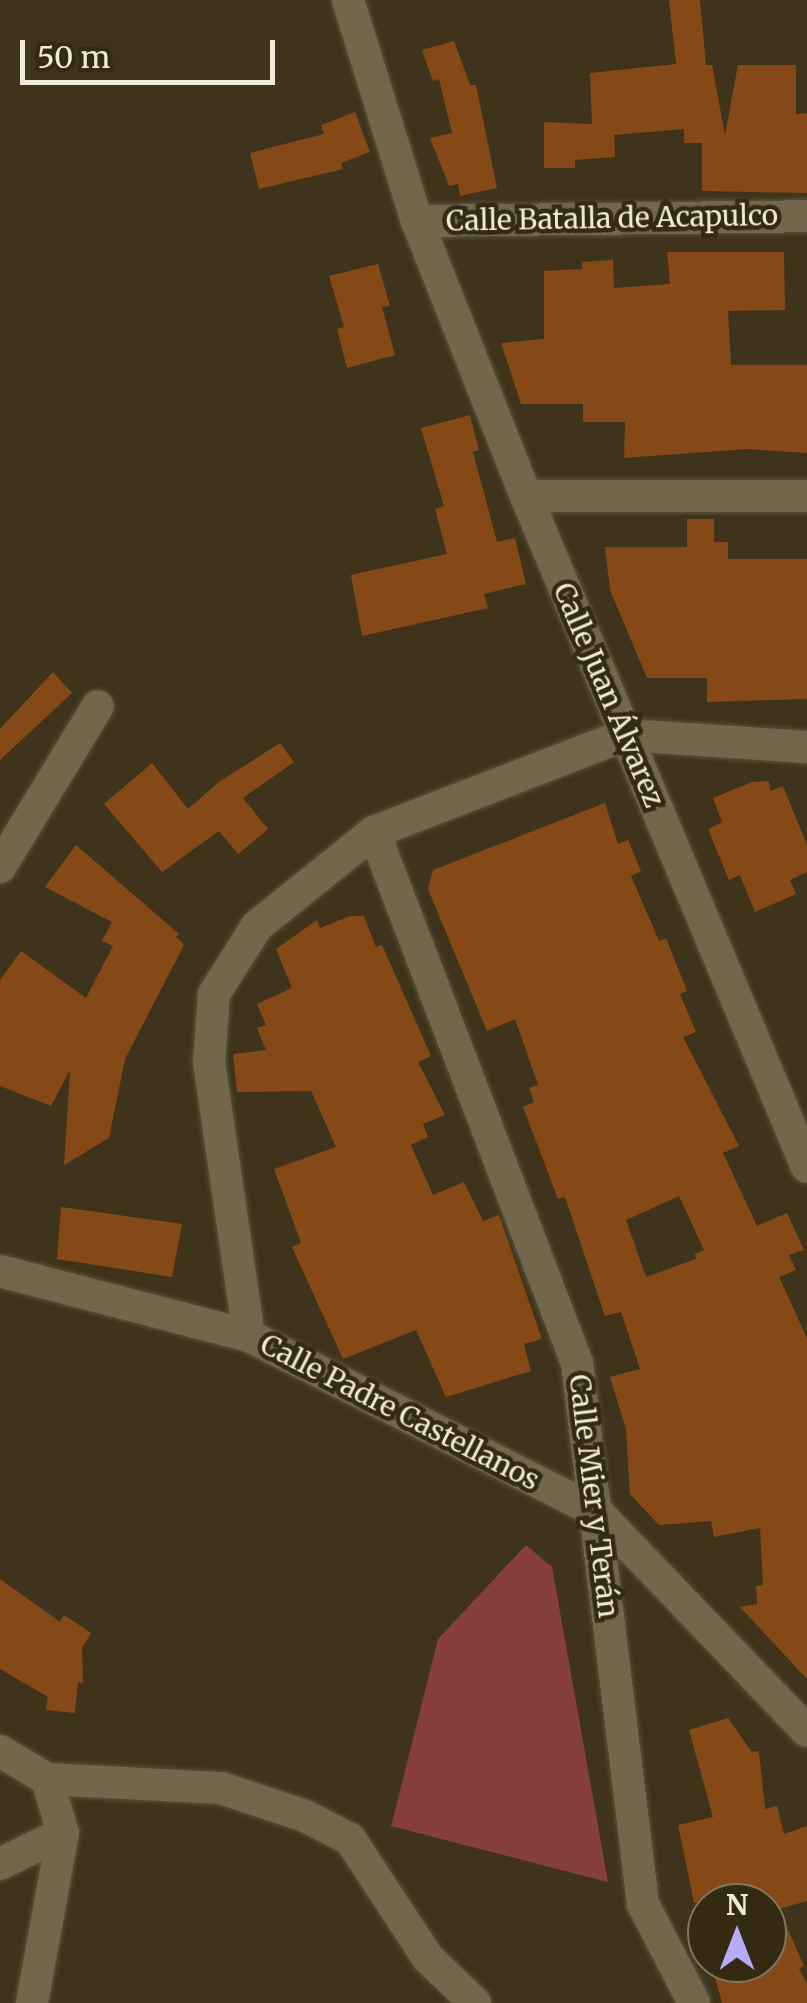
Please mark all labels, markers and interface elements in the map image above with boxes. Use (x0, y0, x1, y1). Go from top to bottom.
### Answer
scale bar (25, 20, 280, 82)
text: 50 m (37, 38, 110, 76)
street label: Calle Batalla de Acapulco (446, 198, 778, 238)
street label: Calle Juan Álvarez (547, 578, 671, 812)
street label: Calle Padre Castellanos (255, 1327, 545, 1497)
street label: Calle Mier y Terán (562, 1373, 626, 1619)
north arrow (687, 1883, 787, 1983)
text: N (726, 1887, 748, 1923)

